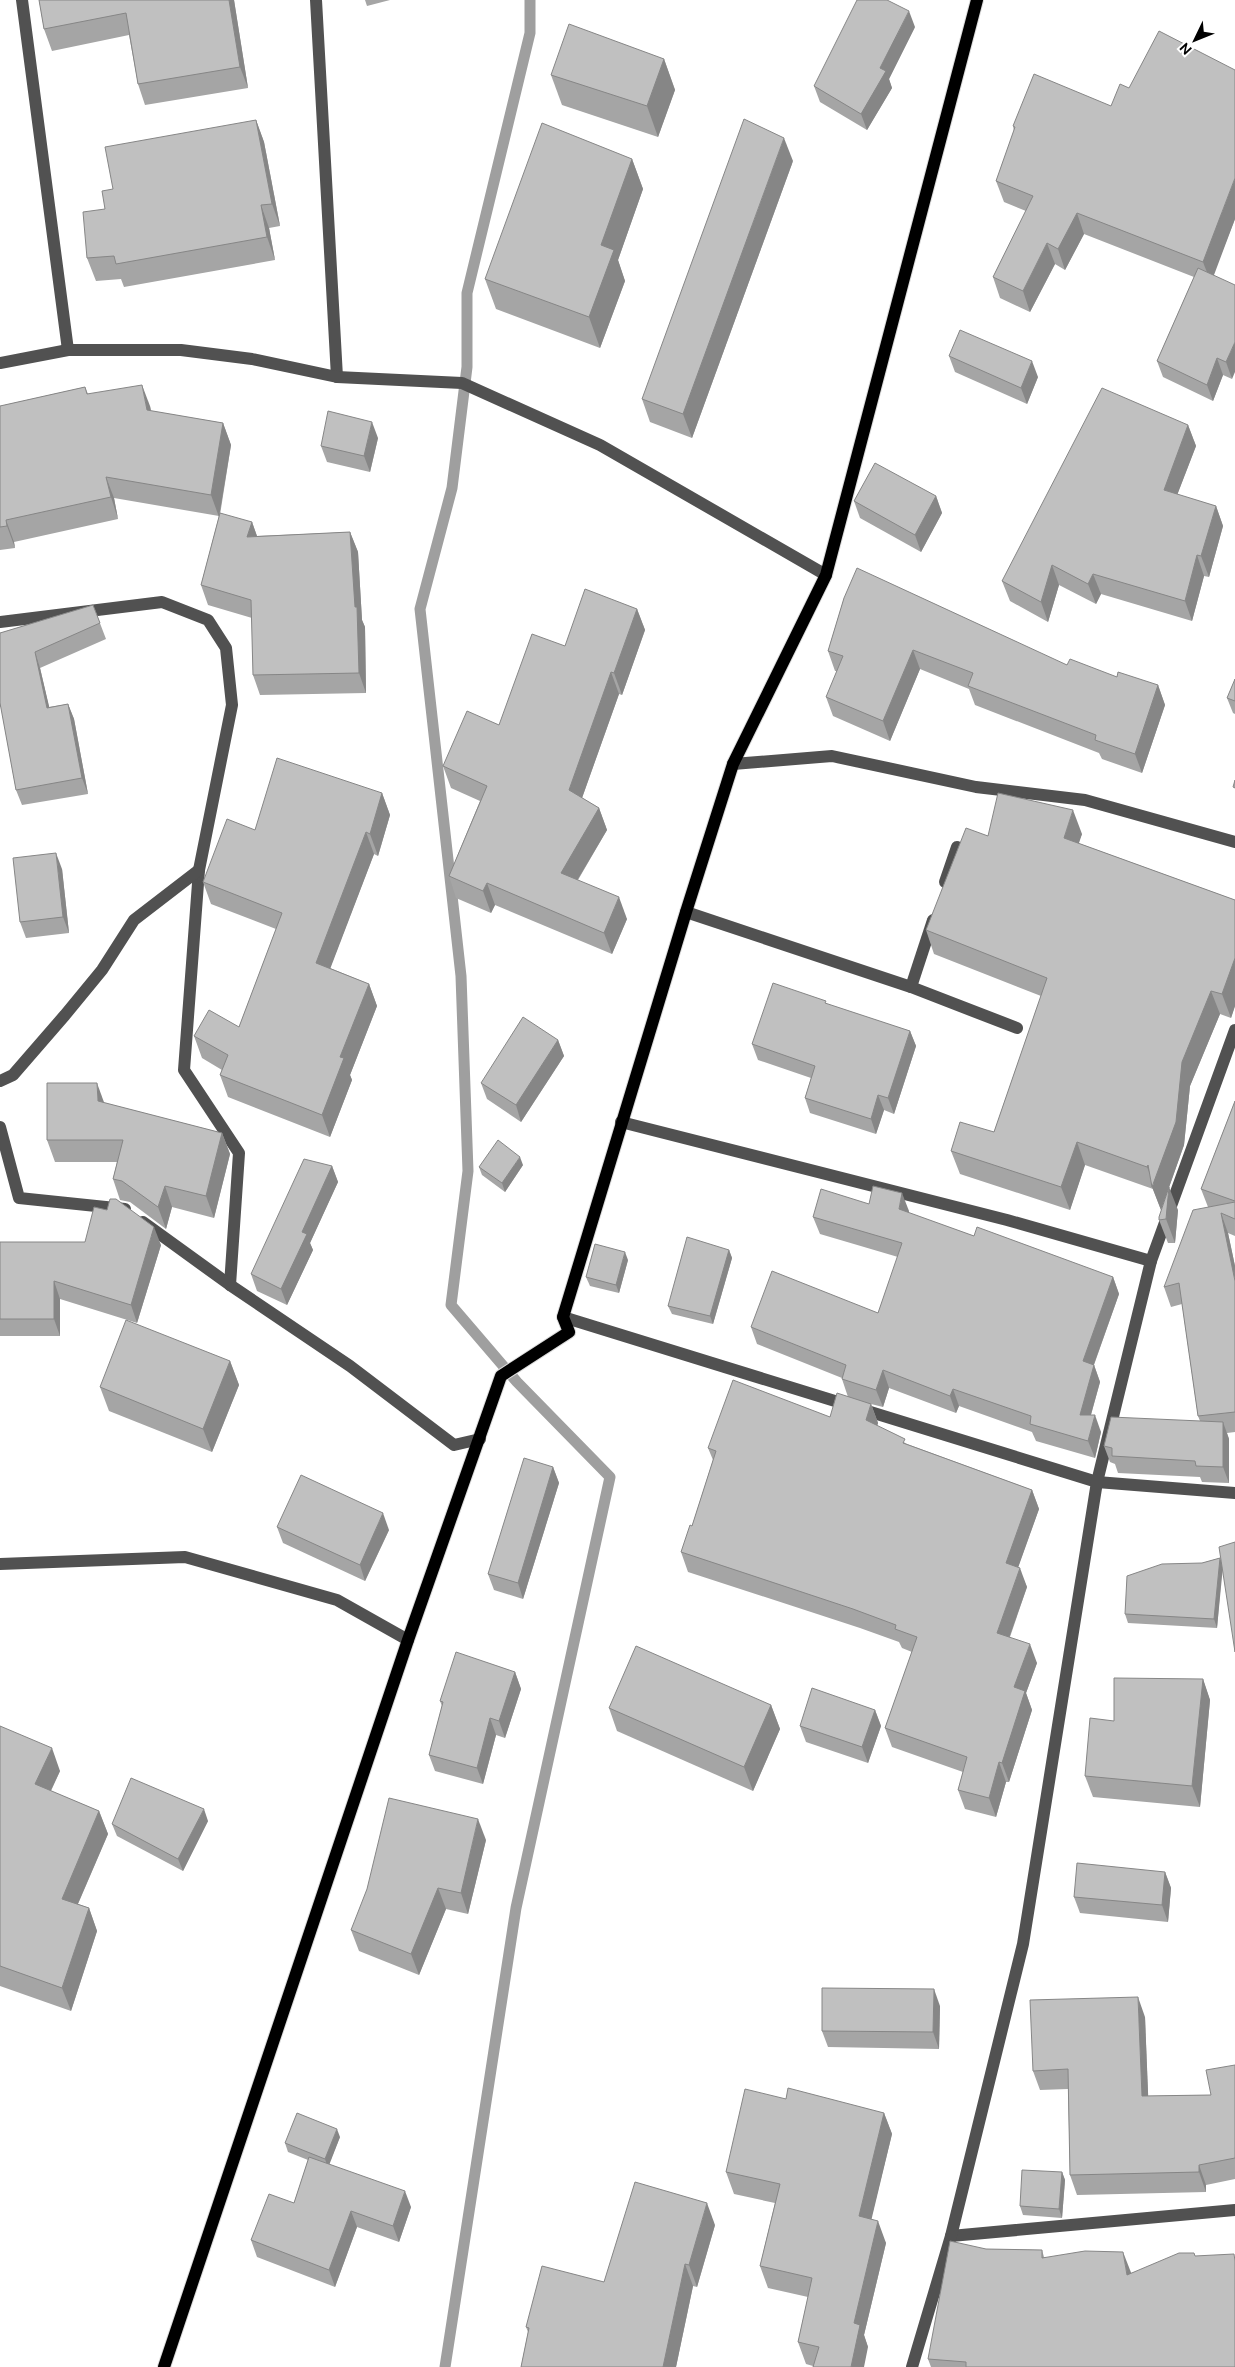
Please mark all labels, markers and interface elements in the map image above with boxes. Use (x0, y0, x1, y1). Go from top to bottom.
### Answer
north arrow (1170, 15, 1220, 65)
text: N (1176, 40, 1195, 58)

